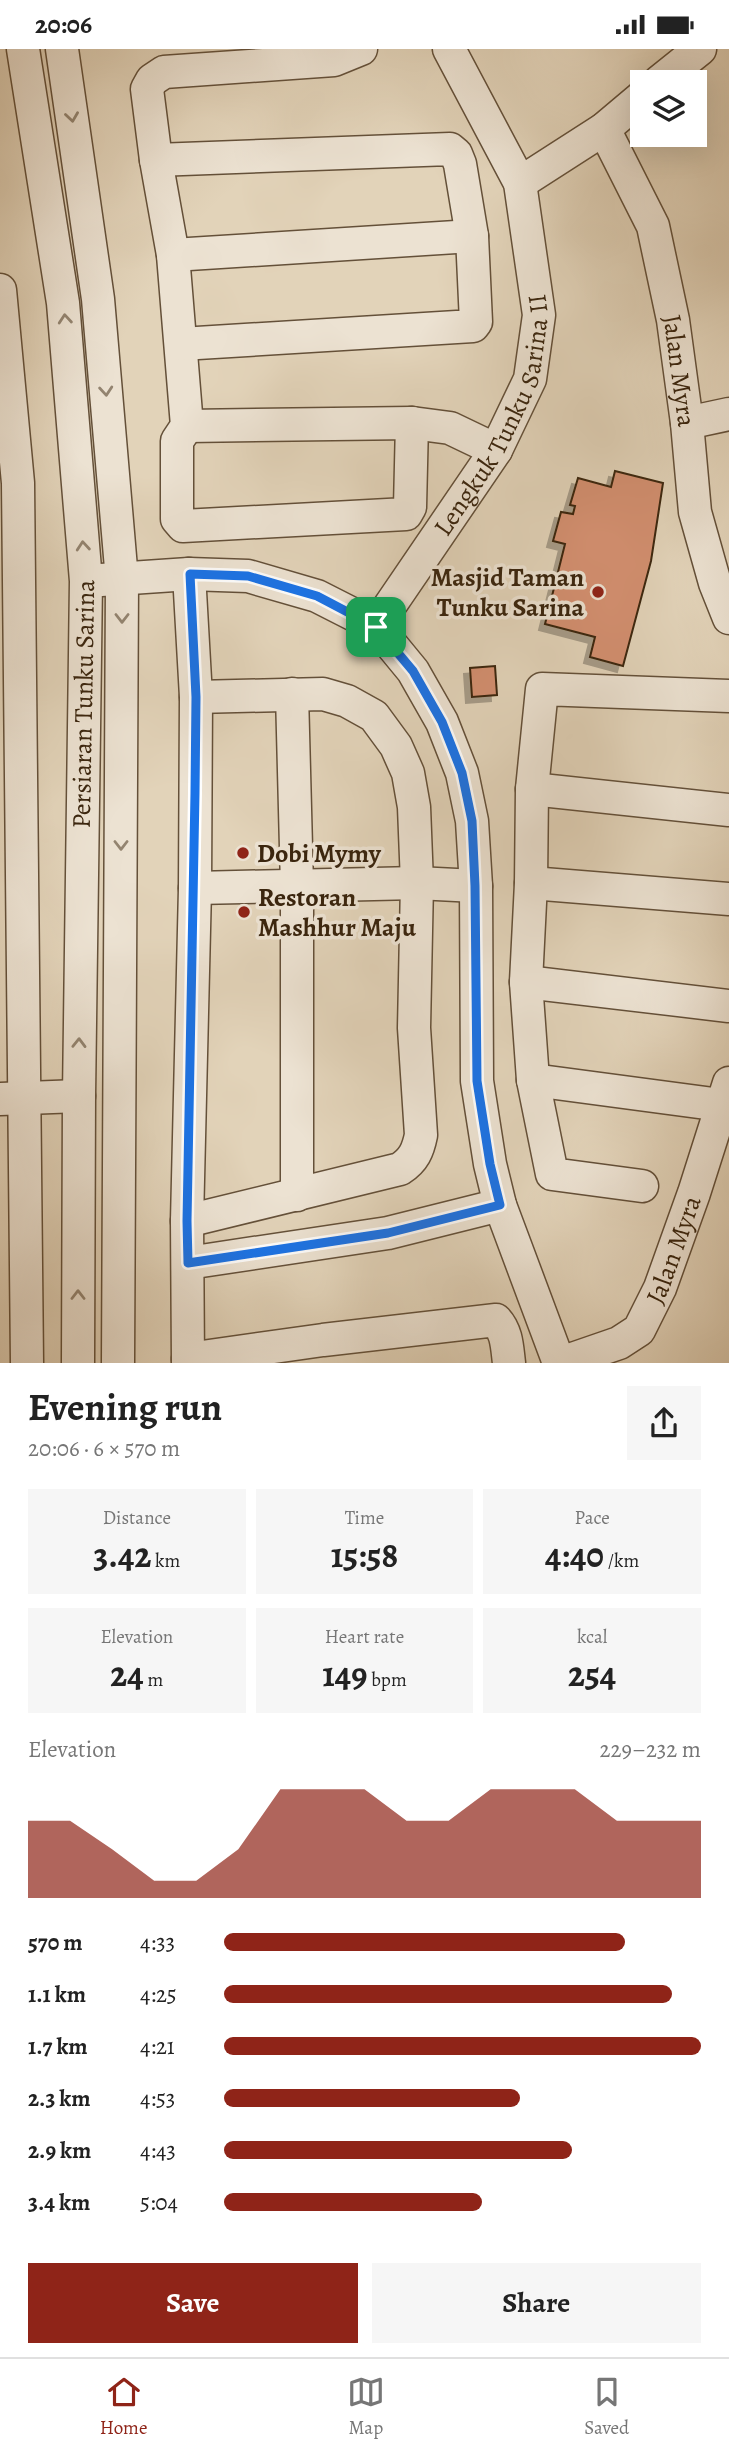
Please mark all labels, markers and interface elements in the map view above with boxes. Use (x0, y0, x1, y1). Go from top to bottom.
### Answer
text: 20:06 (35, 7, 92, 42)
map controls (630, 70, 707, 147)
button: layers (630, 70, 707, 147)
one-way arrow (64, 111, 79, 122)
street label: Lengkuk Tunku Sarina II (426, 292, 557, 543)
street label: Jalan Myra (654, 311, 704, 429)
one-way arrow (58, 313, 73, 324)
one-way arrow (98, 386, 113, 397)
one-way arrow (76, 540, 91, 551)
place label: Masjid Taman Tunku Sarina (431, 560, 584, 625)
street label: Persiaran Tunku Sarina (64, 579, 103, 829)
marker: Masjid Taman Tunku Sarina (590, 584, 606, 600)
pin (346, 597, 406, 657)
icon: arrive (357, 608, 395, 646)
one-way arrow (114, 613, 130, 623)
place label: Dobi Mymy (257, 836, 382, 871)
one-way arrow (113, 840, 129, 851)
marker: Dobi Mymy (235, 845, 251, 861)
place label: Restoran Mashhur Maju (258, 880, 417, 945)
marker: Restoran Mashhur Maju (236, 904, 252, 920)
one-way arrow (72, 1037, 87, 1048)
street label: Jalan Myra (638, 1191, 710, 1310)
one-way arrow (70, 1289, 86, 1300)
text: Evening run (28, 1381, 222, 1433)
button: share (627, 1386, 701, 1460)
text: 20:06 · 6 × 570 m (28, 1433, 180, 1464)
text: Distance (103, 1505, 171, 1531)
text: Time (345, 1505, 384, 1531)
text: Pace (575, 1505, 610, 1531)
text: 3.42 (93, 1531, 151, 1579)
text: 15:58 (331, 1531, 398, 1579)
text: 4:40 (545, 1531, 604, 1579)
text: km (151, 1548, 180, 1574)
text: /km (604, 1548, 639, 1574)
text: Elevation (100, 1624, 173, 1650)
text: Heart rate (325, 1624, 404, 1650)
text: kcal (577, 1624, 607, 1650)
text: 24 (110, 1650, 144, 1698)
text: 149 (322, 1650, 367, 1698)
text: 254 (568, 1650, 616, 1698)
text: m (144, 1667, 163, 1693)
text: bpm (367, 1667, 407, 1693)
text: Elevation (28, 1734, 116, 1765)
text: 229–232 m (600, 1734, 701, 1765)
text: 570 m (28, 1927, 83, 1958)
text: 4:33 (140, 1927, 175, 1958)
text: 1.1 km (28, 1979, 86, 2010)
text: 4:25 (140, 1979, 177, 2010)
text: 1.7 km (28, 2031, 88, 2062)
text: 4:21 (140, 2031, 175, 2062)
text: 2.3 km (28, 2083, 91, 2114)
text: 4:53 (140, 2083, 175, 2114)
text: 2.9 km (28, 2135, 91, 2166)
text: 4:43 (140, 2135, 176, 2166)
text: 3.4 km (28, 2187, 90, 2218)
text: 5:04 (140, 2187, 178, 2218)
button: Save (28, 2263, 358, 2343)
button: Share (372, 2263, 701, 2343)
tab: Home (100, 2373, 147, 2441)
tab: Map (347, 2373, 385, 2441)
tab: Saved (584, 2373, 629, 2441)

